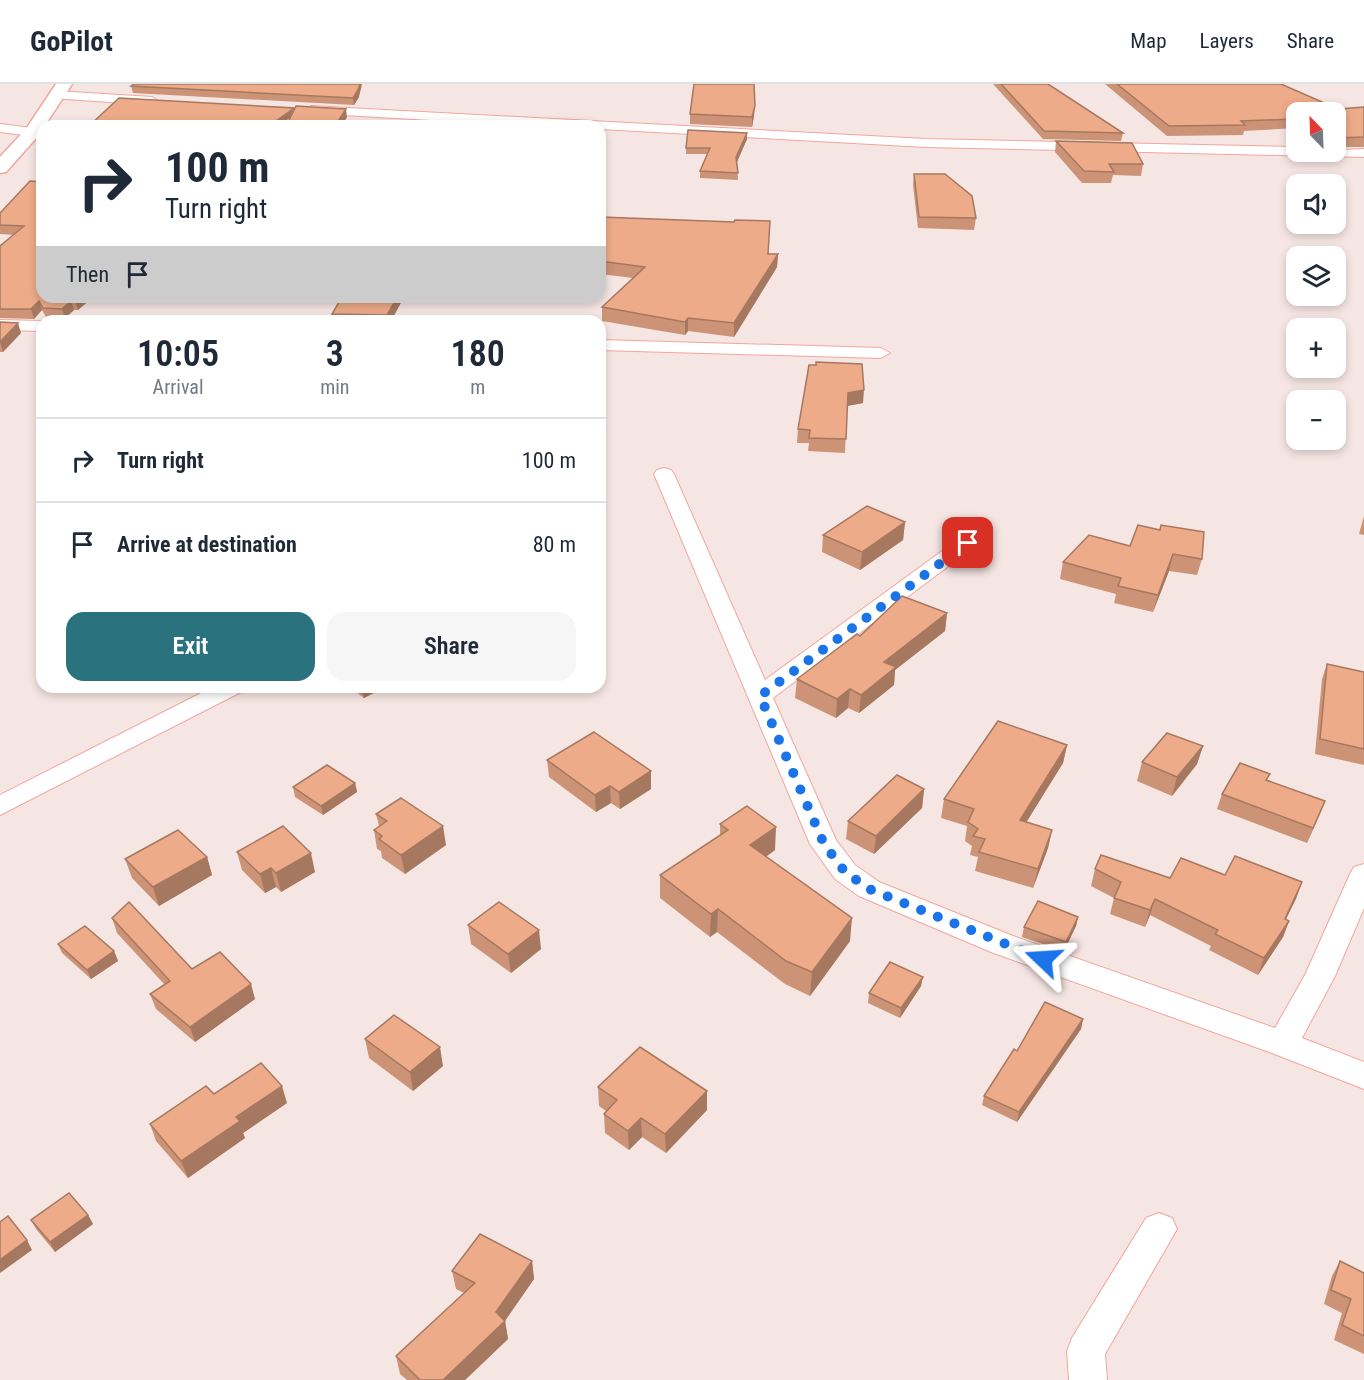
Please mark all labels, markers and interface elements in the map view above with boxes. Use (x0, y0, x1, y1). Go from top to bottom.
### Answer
text: GoPilot (30, 25, 113, 58)
text: Map (1130, 29, 1167, 53)
text: Layers (1200, 29, 1254, 53)
text: Share (1287, 29, 1334, 53)
north arrow (1286, 102, 1346, 162)
map controls (1286, 102, 1346, 450)
text: 100 m (165, 143, 270, 192)
icon: right (66, 144, 144, 222)
button: sound (1286, 174, 1346, 234)
text: Turn right (165, 193, 267, 225)
button: layers (1286, 246, 1346, 306)
icon: arrive (121, 258, 154, 291)
text: Then (66, 262, 109, 287)
button: + (1286, 318, 1346, 378)
text: 10:05 (137, 333, 219, 375)
text: 3 (326, 333, 344, 375)
text: 180 (451, 333, 505, 375)
text: Arrival (153, 375, 204, 399)
text: min (320, 375, 349, 399)
text: m (470, 375, 485, 399)
button: − (1286, 390, 1346, 450)
icon: right (66, 444, 99, 477)
text: Turn right (117, 448, 204, 473)
text: 100 m (522, 448, 576, 473)
pin (942, 517, 993, 568)
icon: arrive (951, 526, 984, 559)
icon: arrive (66, 528, 99, 561)
text: Arrive at destination (117, 532, 297, 557)
text: 80 m (533, 532, 576, 557)
button: Exit (66, 612, 315, 681)
button: Share (327, 612, 576, 681)
position arrow (1011, 927, 1075, 991)

